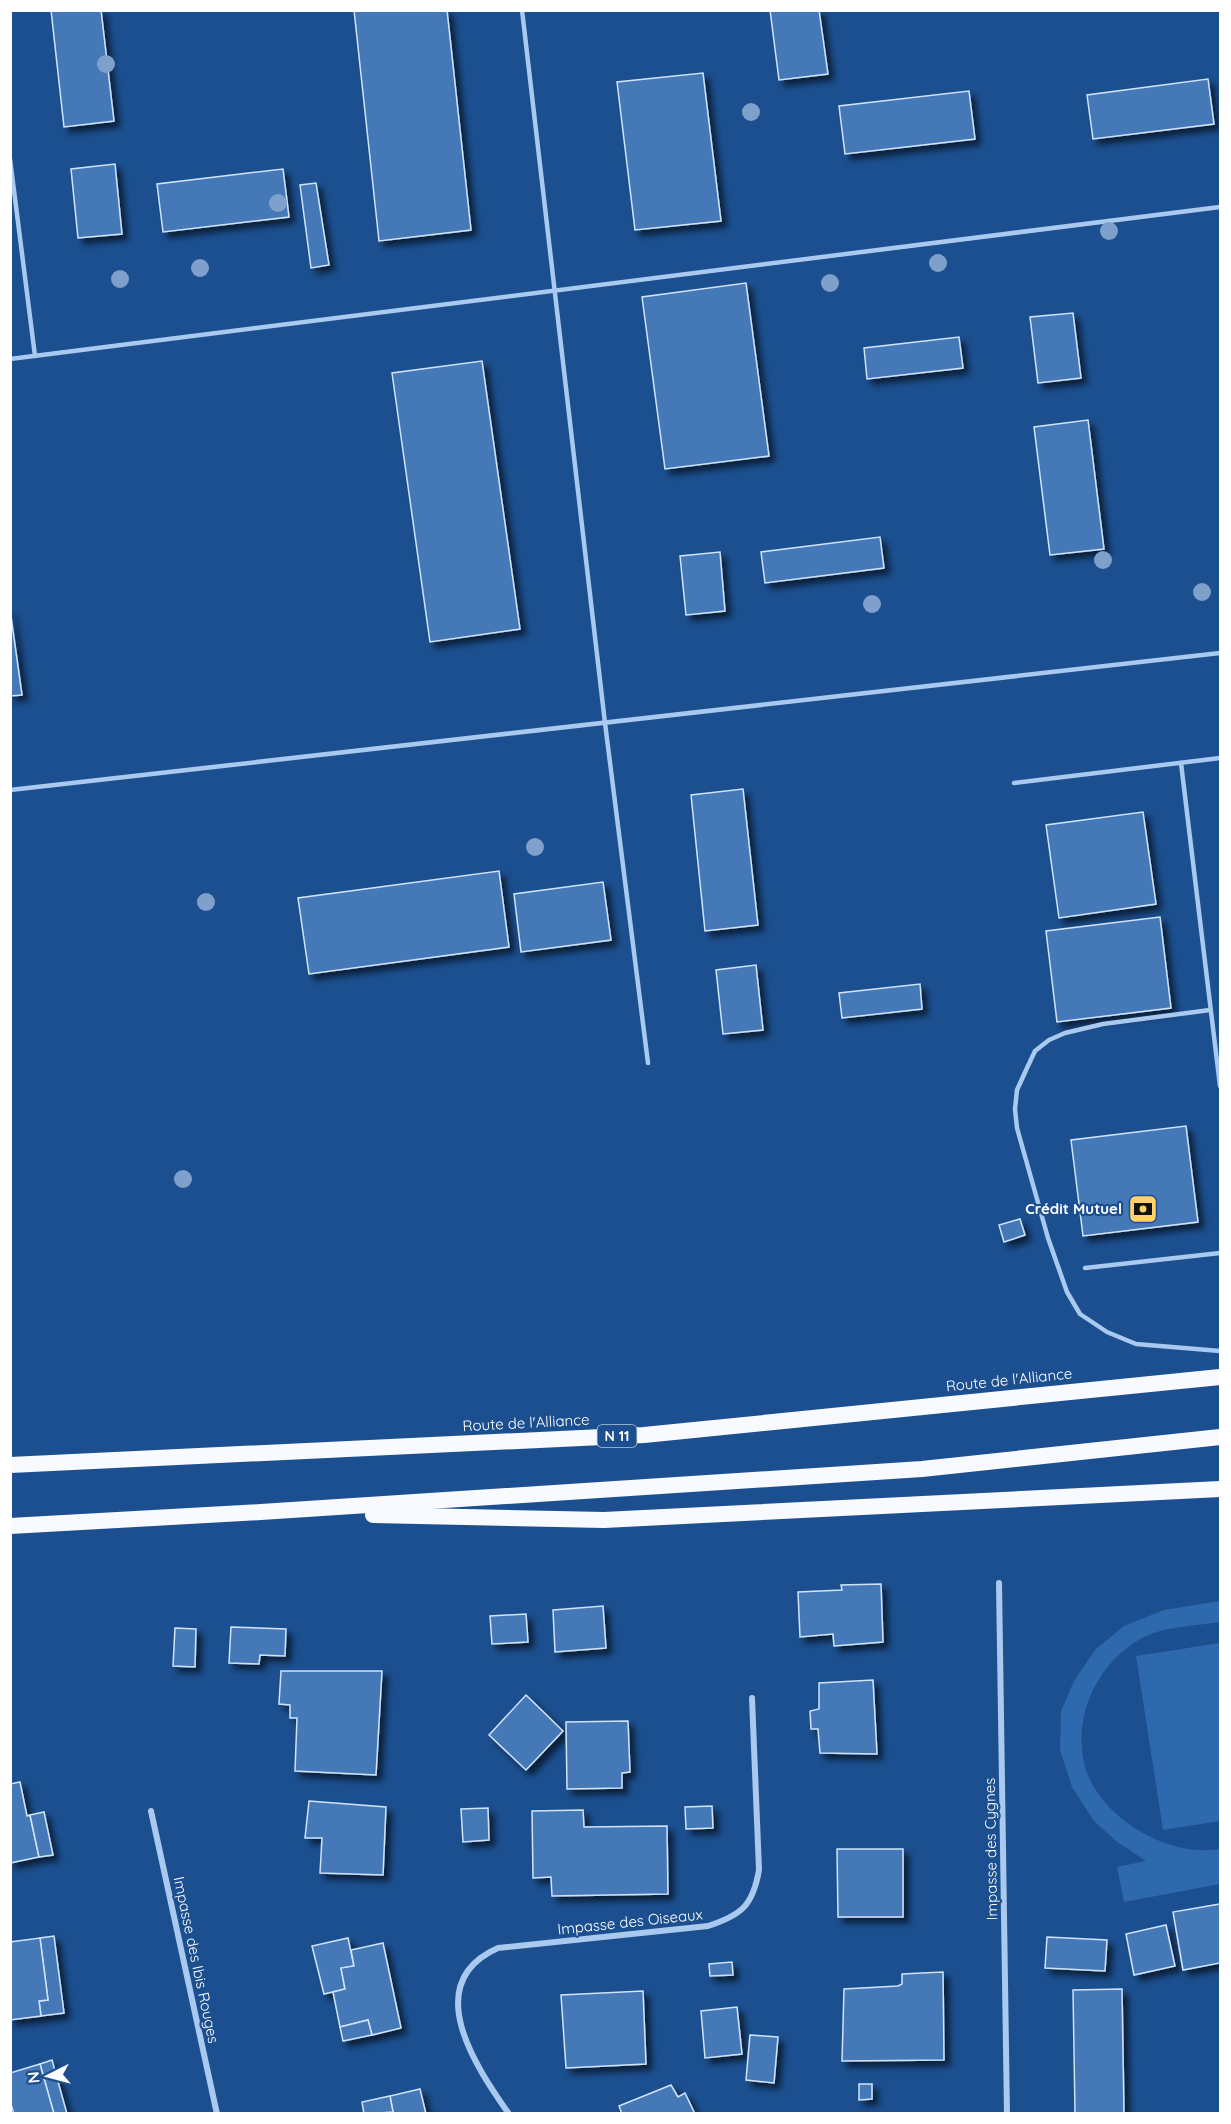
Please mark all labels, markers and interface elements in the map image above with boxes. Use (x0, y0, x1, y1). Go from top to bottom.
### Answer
bank icon: Crédit Mutuel (1127, 1193, 1159, 1225)
place label: Crédit Mutuel (1025, 1199, 1122, 1218)
street label: Route de l'Alliance (945, 1363, 1073, 1396)
street label: Route de l'Alliance (462, 1410, 590, 1435)
road number: N 11 (598, 1425, 636, 1447)
street label: Impasse des Cygnes (980, 1778, 1001, 1920)
street label: Impasse des Ibis Rouges (170, 1875, 223, 2045)
street label: Impasse des Oiseaux (556, 1904, 704, 1939)
north arrow (18, 2046, 78, 2106)
text: N (23, 2071, 44, 2084)

